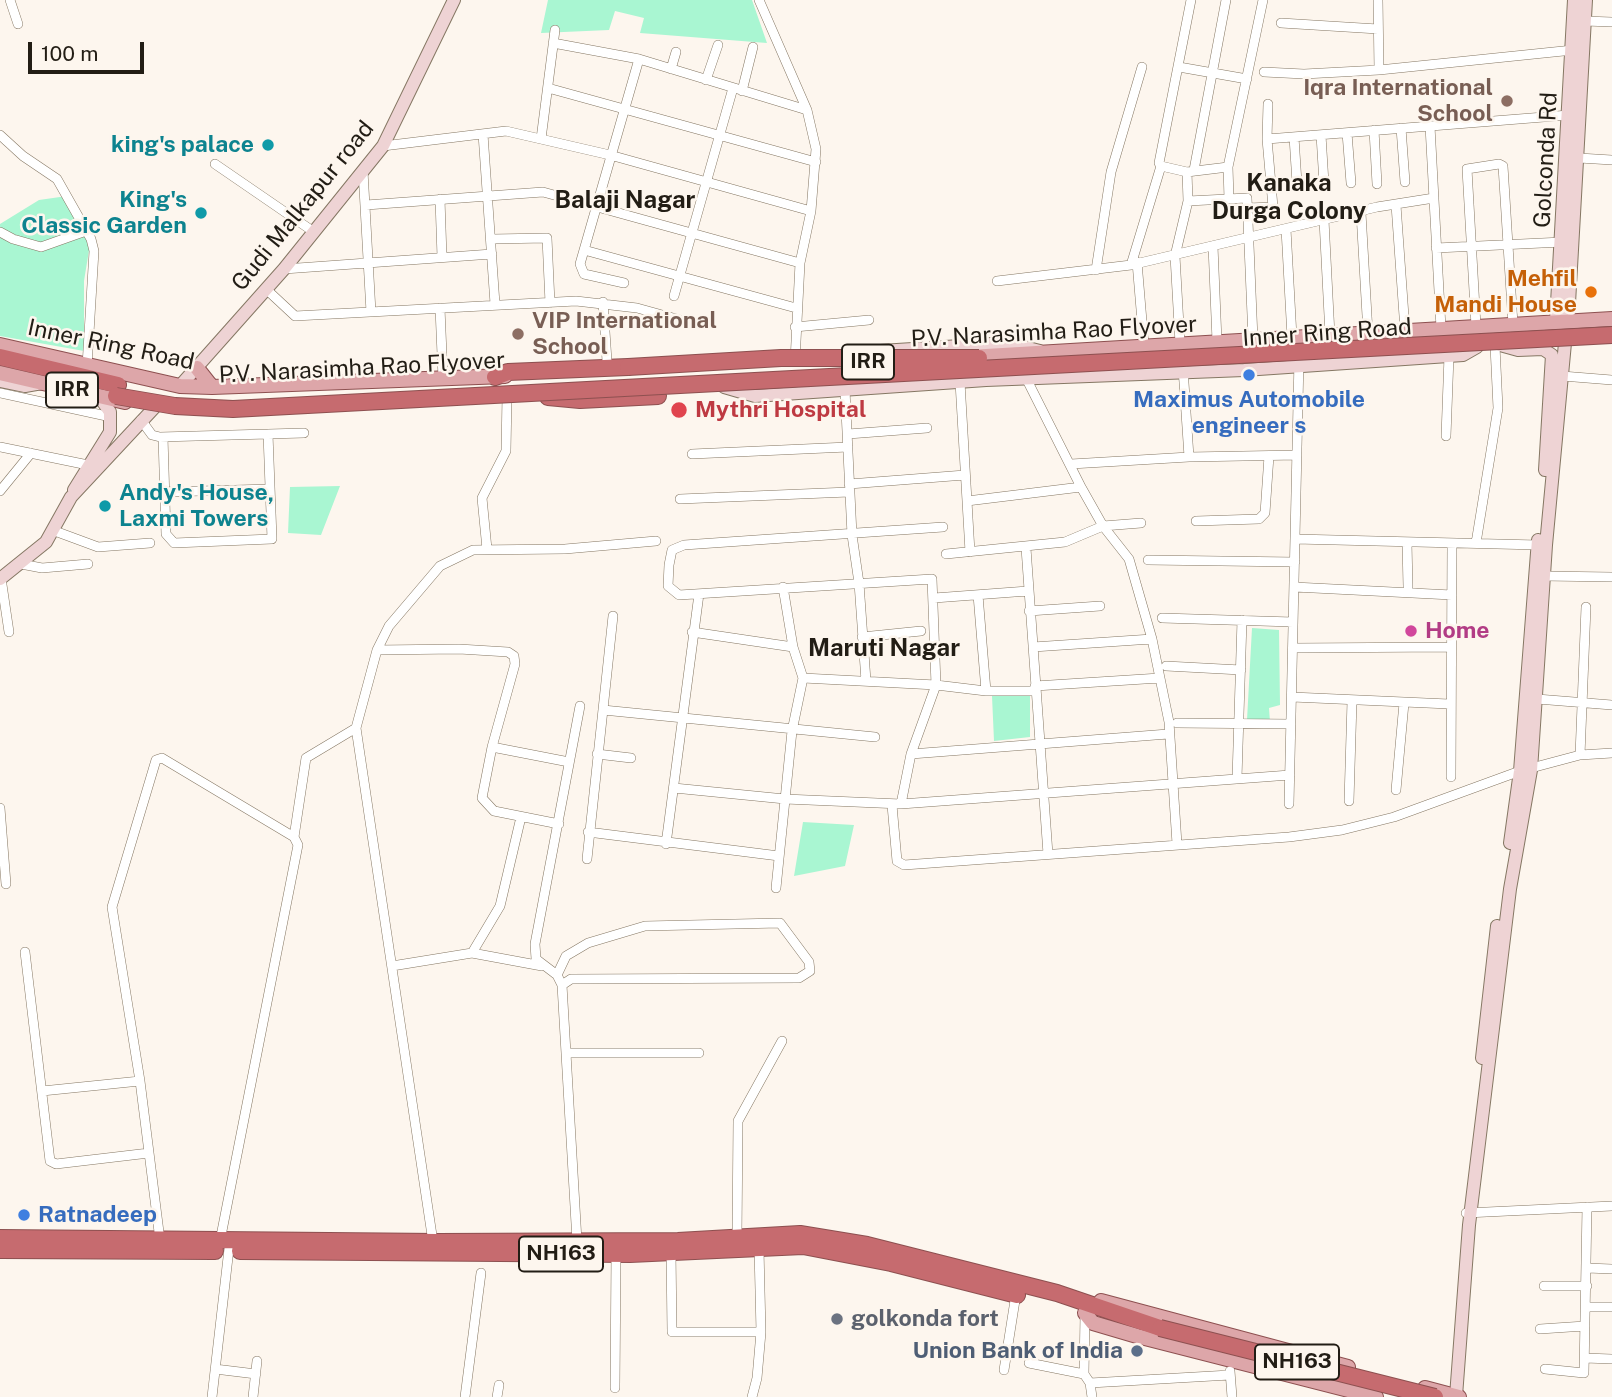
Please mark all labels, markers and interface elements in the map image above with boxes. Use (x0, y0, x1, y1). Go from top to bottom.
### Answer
scale bar (32, 28, 147, 72)
text: 100 m (41, 41, 98, 66)
place label: Iqra International School (1303, 74, 1493, 128)
street label: Golconda Rd (1529, 91, 1563, 229)
marker: Iqra International School (1499, 93, 1515, 109)
street label: Gudi Malkapur road (226, 116, 380, 296)
place label: king's palace (111, 131, 254, 159)
marker: king's palace (260, 137, 276, 153)
district label: Kanaka Durga Colony (1212, 170, 1366, 226)
place label: King's Classic Garden (21, 186, 187, 240)
district label: Balaji Nagar (555, 187, 695, 215)
marker: King's Classic Garden (193, 205, 209, 221)
place label: Mehfil Mandi House (1434, 265, 1577, 319)
marker: Mehfil Mandi House (1583, 284, 1599, 300)
place label: VIP International School (532, 307, 717, 361)
street label: P.V. Narasimha Rao Flyover (910, 311, 1198, 353)
street label: Inner Ring Road (1241, 313, 1413, 353)
street label: Inner Ring Road (25, 314, 197, 376)
marker: VIP International School (510, 326, 526, 342)
road number: IRR (842, 344, 894, 380)
street label: P.V. Narasimha Rao Flyover (218, 347, 506, 389)
marker: Maximus Automobile engineer s (1241, 367, 1257, 383)
road number: IRR (46, 372, 98, 408)
place label: Maximus Automobile engineer s (1133, 386, 1365, 440)
place label: Mythri Hospital (695, 396, 866, 424)
marker: Mythri Hospital (669, 400, 689, 420)
place label: Andy's House, Laxmi Towers (119, 479, 274, 533)
marker: Andy's House, Laxmi Towers (97, 498, 113, 514)
place label: Home (1425, 617, 1489, 645)
marker: Home (1403, 623, 1419, 639)
district label: Maruti Nagar (808, 635, 960, 663)
place label: Ratnadeep (38, 1201, 157, 1229)
marker: Ratnadeep (16, 1207, 32, 1223)
road number: NH163 (519, 1236, 603, 1272)
place label: golkonda fort (851, 1305, 999, 1333)
marker: golkonda fort (829, 1311, 845, 1327)
place label: Union Bank of India (912, 1337, 1123, 1365)
marker: Union Bank of India (1129, 1343, 1145, 1359)
road number: NH163 (1255, 1344, 1339, 1380)

